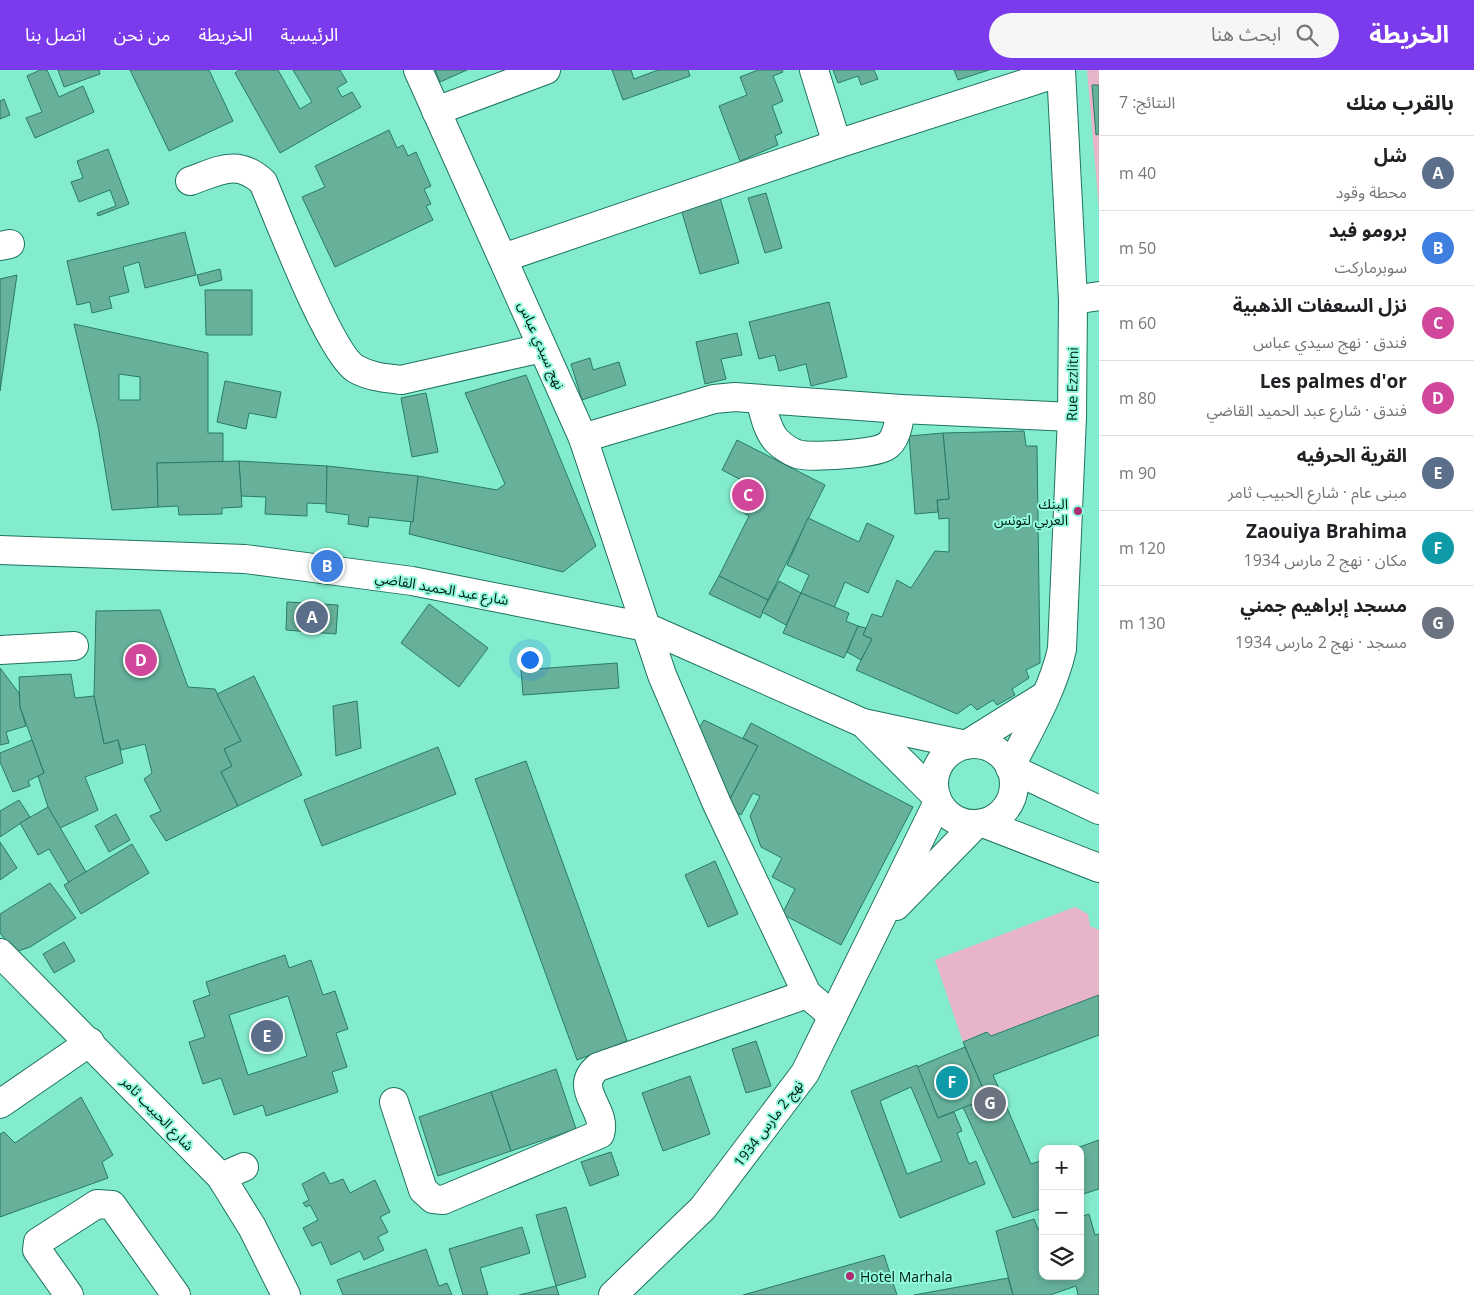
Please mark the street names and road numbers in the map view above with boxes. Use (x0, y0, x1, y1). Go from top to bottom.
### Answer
street label: نهج سيدي عباس (512, 298, 570, 393)
street label: Rue Ezzlitni (1062, 347, 1082, 421)
street label: شارع عبد الحميد القاضي (373, 567, 510, 611)
street label: شارع الحبيب ثامر (115, 1071, 199, 1156)
street label: نهج 2 مارس 1934 (729, 1076, 809, 1171)

